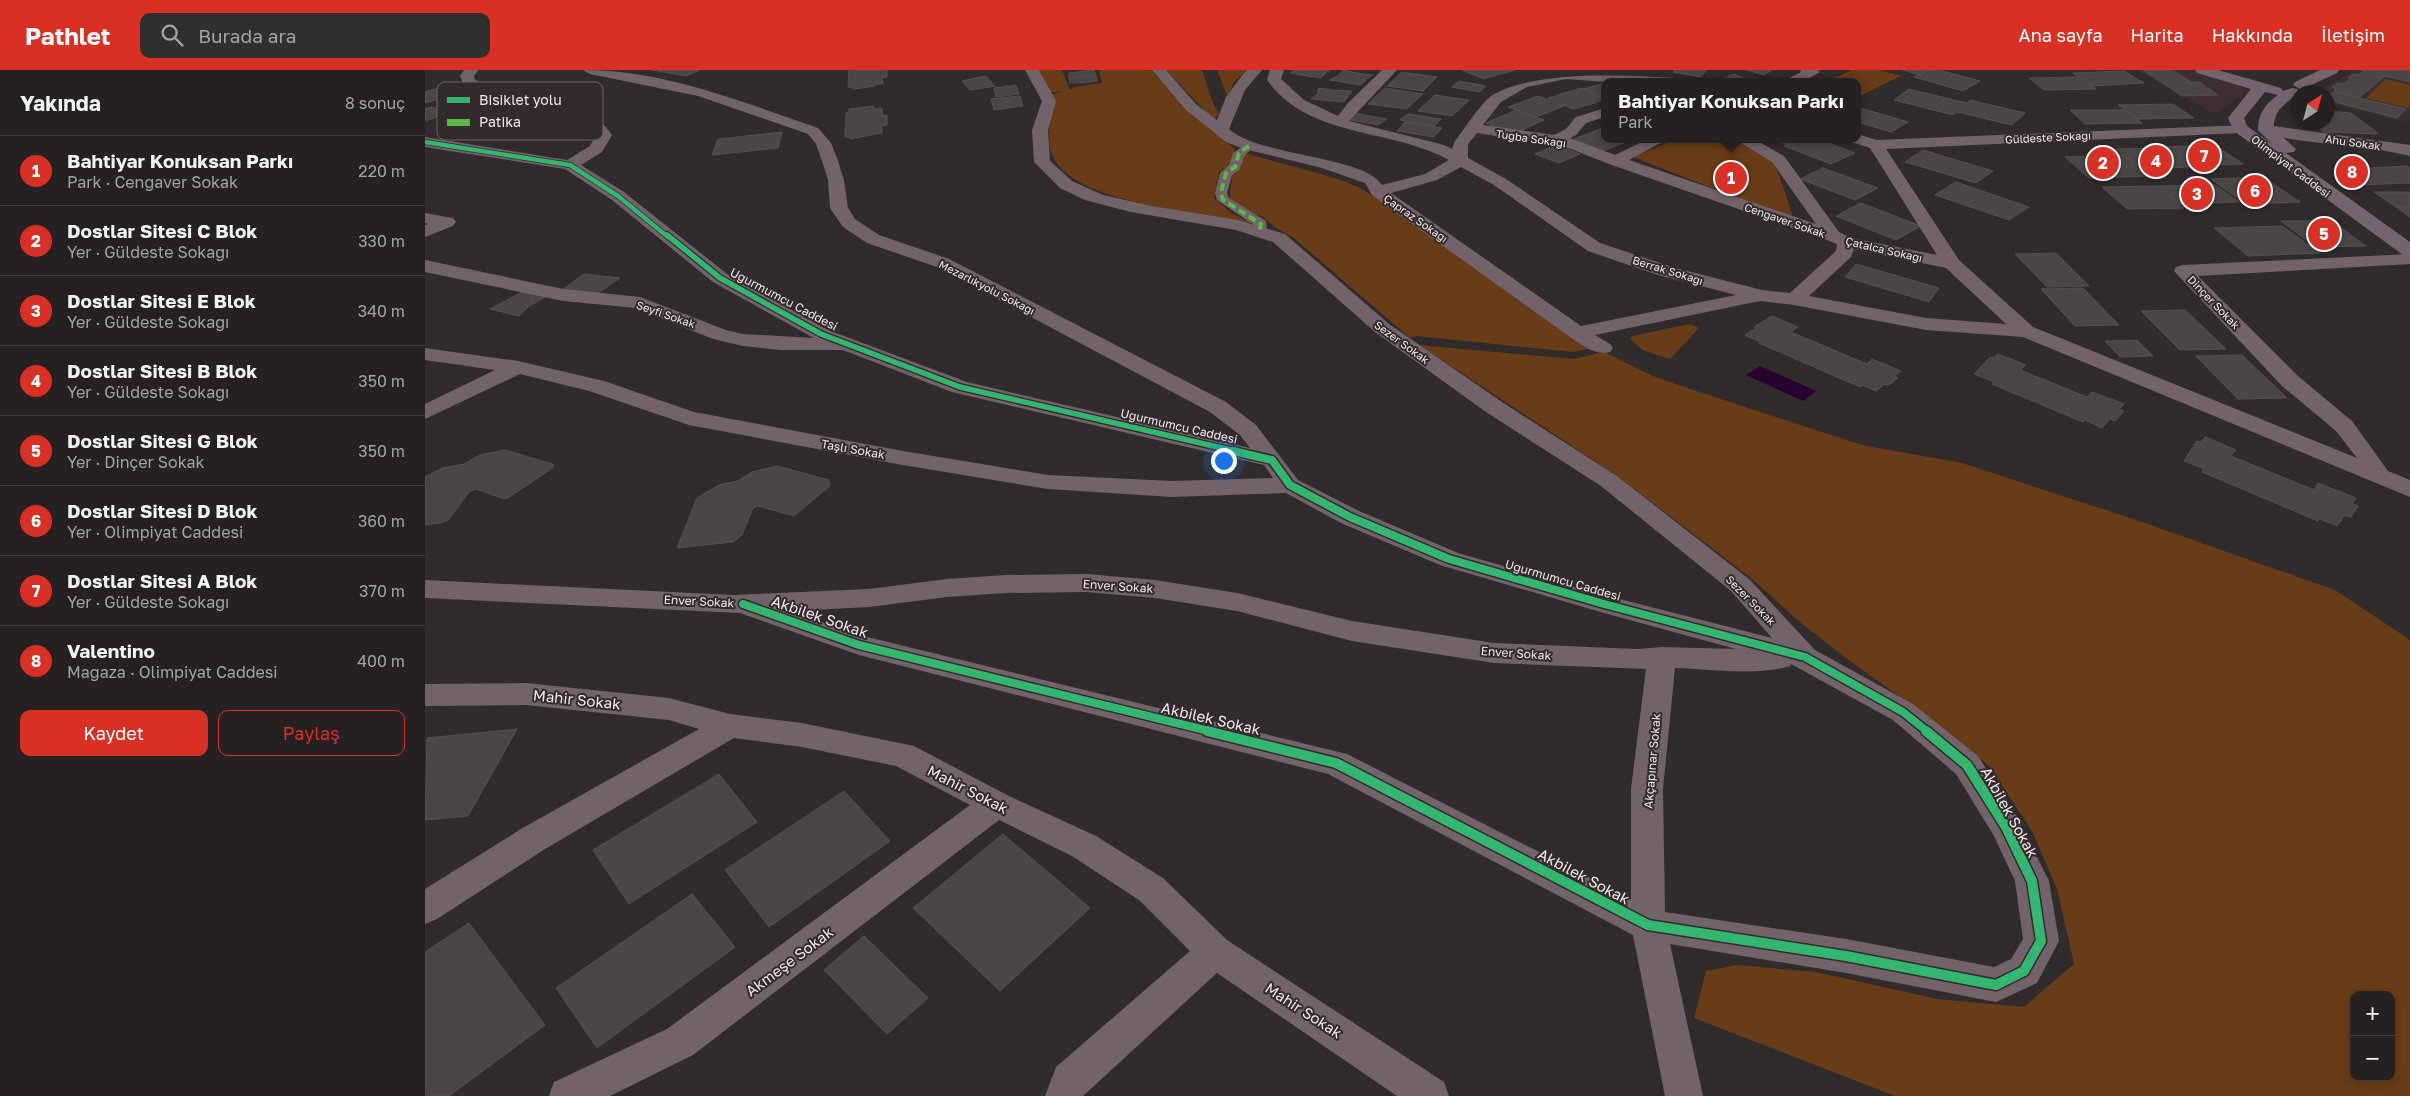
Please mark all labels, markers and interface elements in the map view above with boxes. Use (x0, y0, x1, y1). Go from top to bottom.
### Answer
search box (140, 13, 490, 58)
text: Pathlet (25, 21, 110, 50)
icon: search (158, 21, 186, 49)
text: Burada ara (198, 24, 296, 47)
text: Ana sayfa (2019, 24, 2103, 46)
text: Harita (2131, 24, 2184, 46)
text: Hakkında (2212, 24, 2293, 46)
text: İletişim (2321, 24, 2385, 46)
popup (1601, 78, 1861, 143)
legend (437, 82, 603, 140)
north arrow (2290, 85, 2335, 130)
text: Bahtiyar Konuksan Parkı (1618, 89, 1844, 112)
text: Yakında (20, 90, 101, 116)
text: Bisiklet yolu (479, 91, 562, 108)
text: 8 sonuç (345, 93, 405, 113)
text: Park (1618, 112, 1653, 132)
text: Patika (479, 113, 521, 130)
street label: Tuğba Sokağı (1495, 127, 1567, 149)
street label: Güldeste Sokağı (2005, 128, 2091, 146)
street label: Olimpiyat Caddesi (2249, 132, 2333, 200)
street label: Ahu Sokak (2325, 132, 2381, 152)
pin: 7 (2188, 137, 2220, 175)
pin: 4 (2140, 142, 2172, 180)
pin: 2 (2087, 144, 2119, 182)
text: Bahtiyar Konuksan Parkı (67, 149, 293, 172)
pin: 8 (2336, 153, 2368, 191)
pin: 1 (1715, 159, 1747, 197)
text: 1 (32, 161, 40, 181)
text: 220 m (358, 161, 405, 181)
text: Park · Cengaver Sokak (67, 172, 238, 192)
pin: 6 (2239, 172, 2271, 210)
pin: 3 (2181, 175, 2213, 213)
street label: Çapraz Sokağı (1382, 191, 1450, 245)
street label: Cengaver Sokak (1743, 200, 1827, 240)
pin: 5 (2308, 215, 2340, 253)
text: Dostlar Sitesi C Blok (67, 219, 257, 242)
text: 2 (31, 231, 41, 251)
text: 330 m (358, 231, 405, 251)
street label: Çatalca Sokağı (1844, 234, 1924, 264)
text: Yer · Güldeste Sokağı (67, 242, 229, 262)
street label: Berrak Sokağı (1631, 253, 1705, 287)
street label: Mezarlıkyolu Sokağı (937, 257, 1037, 317)
street label: Uğurmumcu Caddesi (728, 264, 840, 334)
street label: Dinçer Sokak (2185, 273, 2243, 331)
text: Dostlar Sitesi E Blok (67, 289, 256, 312)
street label: Seyfi Sokak (635, 298, 697, 330)
text: 3 (31, 301, 41, 321)
text: 340 m (358, 301, 405, 321)
text: Yer · Güldeste Sokağı (67, 312, 229, 332)
street label: Sezer Sokak (1372, 318, 1432, 366)
text: Dostlar Sitesi B Blok (67, 359, 257, 382)
text: 4 (31, 371, 41, 391)
text: 350 m (358, 371, 405, 391)
text: Yer · Güldeste Sokağı (67, 382, 229, 402)
street label: Uğurmumcu Caddesi (1119, 405, 1239, 447)
text: Dostlar Sitesi G Blok (67, 429, 258, 452)
street label: Taşlı Sokak (820, 436, 886, 462)
text: 5 (31, 441, 41, 461)
text: 350 m (358, 441, 405, 461)
your location (1211, 448, 1237, 474)
text: Yer · Dinçer Sokak (67, 452, 205, 472)
text: Dostlar Sitesi D Blok (67, 499, 257, 522)
text: 6 (31, 511, 41, 531)
text: 360 m (358, 511, 405, 531)
text: Yer · Olimpiyat Caddesi (67, 522, 243, 542)
street label: Uğurmumcu Caddesi (1503, 556, 1623, 604)
text: Dostlar Sitesi A Blok (67, 569, 257, 592)
street label: Sezer Sokak (1724, 573, 1778, 627)
street label: Enver Sokak (1082, 576, 1154, 596)
text: 7 (32, 581, 40, 601)
text: 370 m (359, 581, 405, 601)
street label: Akbilek Sokak (769, 591, 871, 641)
text: Yer · Güldeste Sokağı (67, 592, 229, 612)
street label: Enver Sokak (663, 592, 735, 610)
text: Valentino (67, 639, 155, 662)
street label: Enver Sokak (1480, 643, 1552, 663)
text: 8 (31, 651, 41, 671)
text: 400 m (357, 651, 405, 671)
text: Mağaza · Olimpiyat Caddesi (67, 662, 278, 682)
street label: Mahir Sokak (532, 685, 622, 713)
street label: Akbilek Sokak (1160, 698, 1263, 738)
button: Kaydet (20, 710, 208, 756)
button: Paylaş (218, 710, 405, 756)
street label: Akçapınar Sokak (1640, 713, 1664, 809)
street label: Mahir Sokak (925, 761, 1012, 817)
street label: Akbilek Sokak (1978, 763, 2043, 861)
street label: Akbilek Sokak (1535, 844, 1633, 908)
street label: Akmeşe Sokak (742, 922, 837, 1000)
street label: Mahir Sokak (1262, 978, 1346, 1042)
map controls (2350, 991, 2395, 1081)
button: + (2350, 991, 2395, 1036)
button: − (2350, 1036, 2395, 1081)

